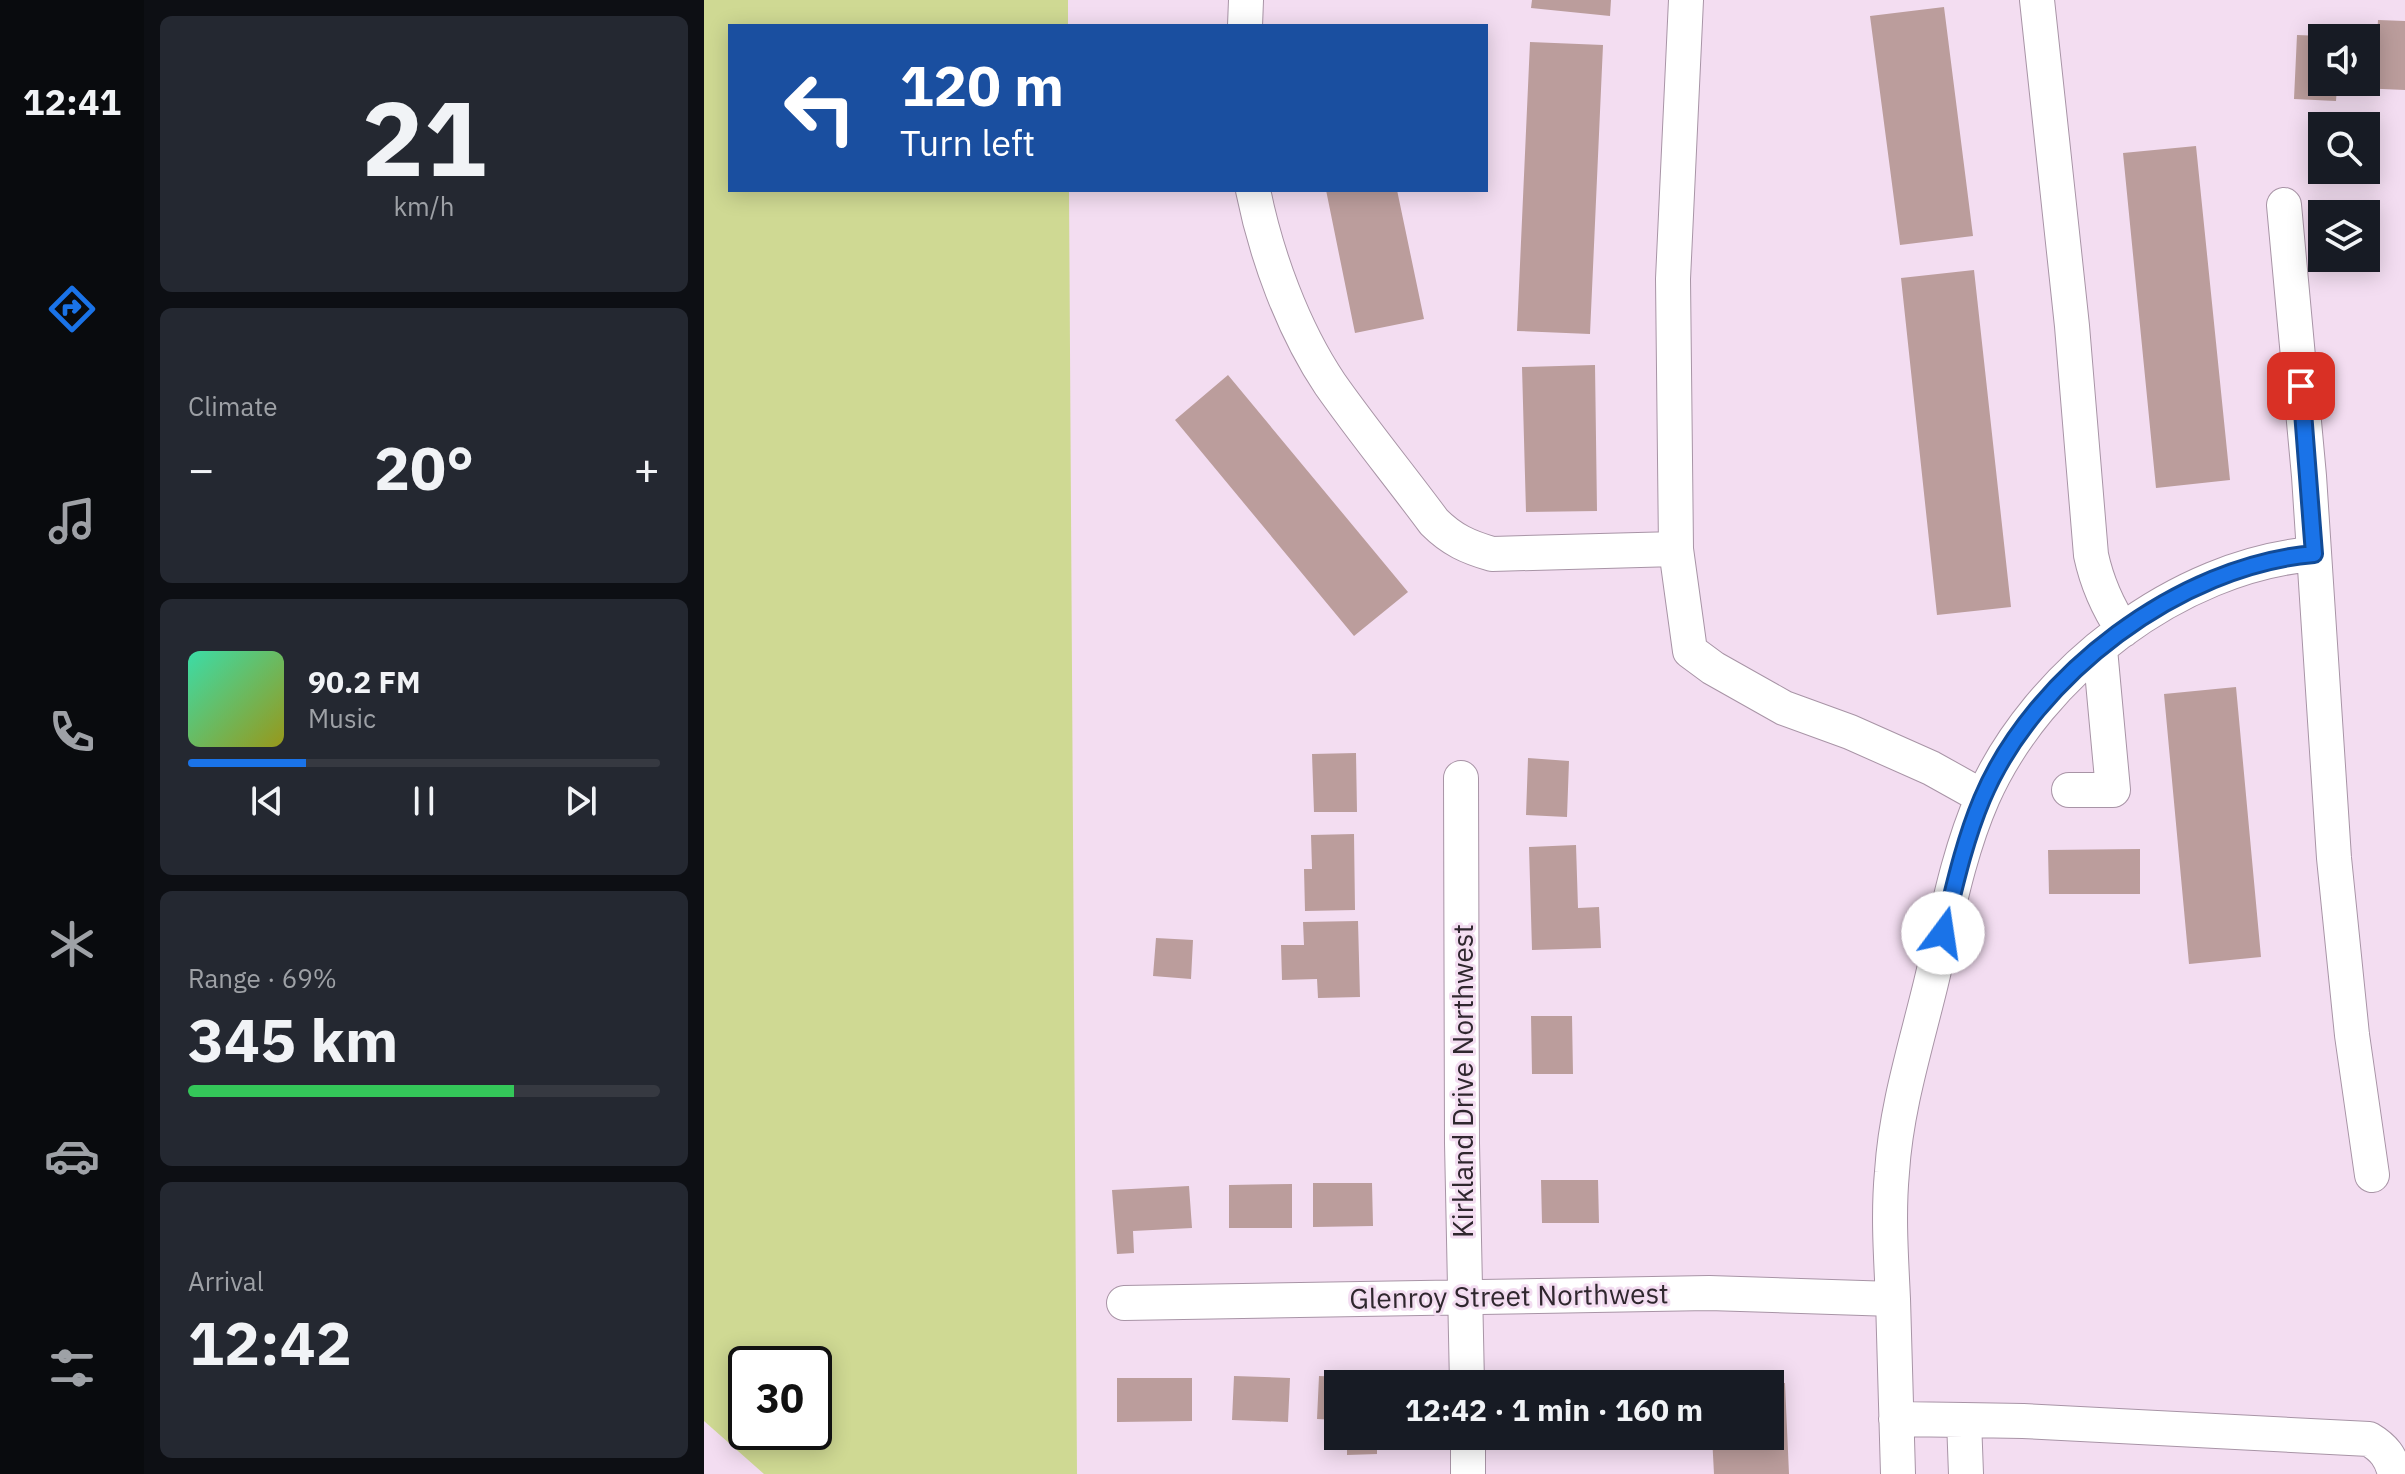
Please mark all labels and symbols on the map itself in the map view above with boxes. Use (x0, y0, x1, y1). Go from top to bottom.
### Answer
pin (2267, 352, 2335, 420)
position arrow (1901, 891, 1985, 975)
street label: Kirkland Drive Northwest (1444, 924, 1481, 1238)
street label: Glenroy Street Northwest (1349, 1274, 1669, 1317)
speed limit sign: 30 (728, 1346, 832, 1450)

